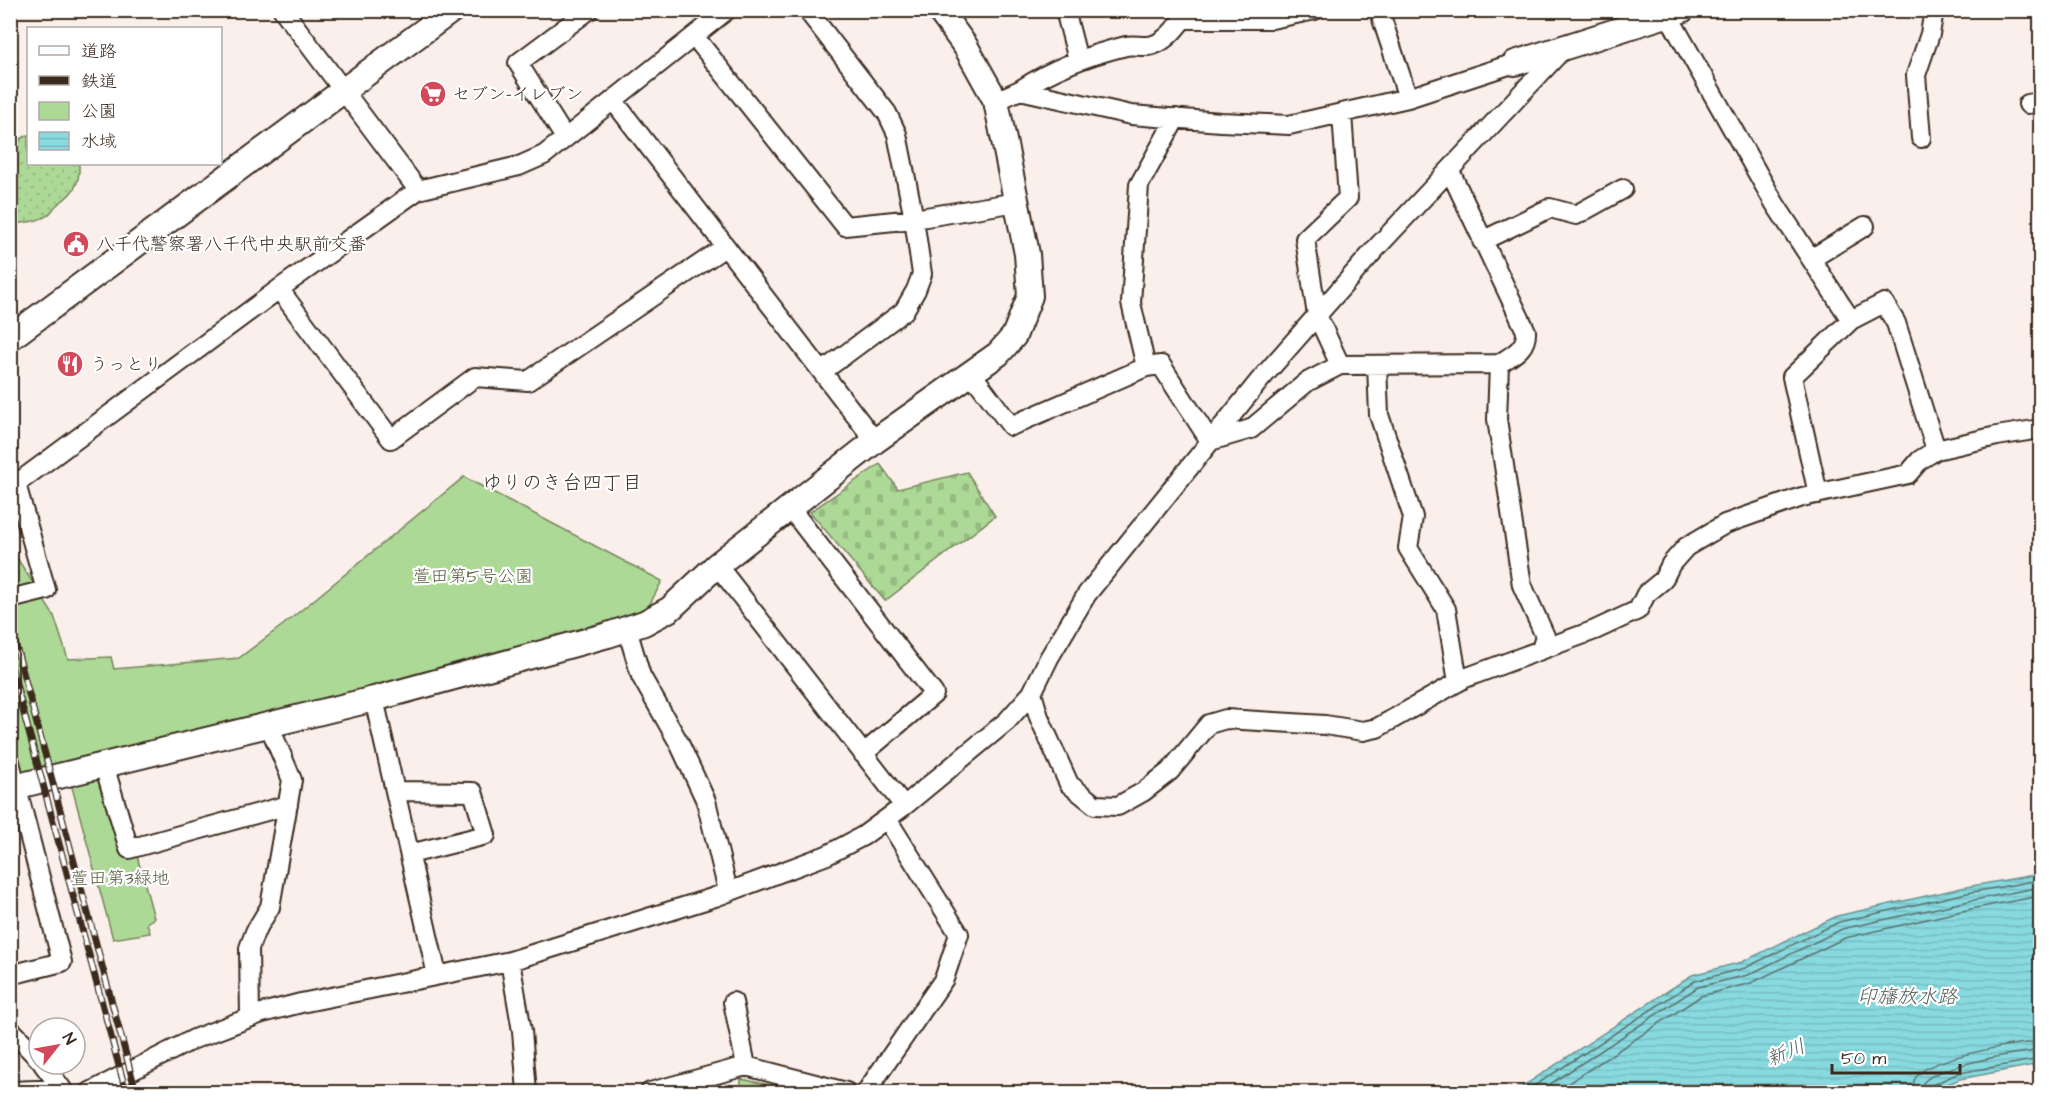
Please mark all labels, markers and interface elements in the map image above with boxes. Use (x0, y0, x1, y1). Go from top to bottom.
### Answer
legend (27, 27, 222, 165)
text: 道路 (81, 39, 117, 64)
text: 鉄道 (81, 69, 117, 94)
supermarket icon: セブン-イレブン (418, 79, 448, 109)
place label: セブン-イレブン (452, 82, 584, 107)
text: 公園 (81, 99, 117, 124)
text: 水域 (81, 129, 117, 154)
public building icon: 八千代警察署八千代中央駅前交番 (61, 229, 91, 259)
place label: 八千代警察署八千代中央駅前交番 (96, 232, 366, 257)
restaurant icon: うっとり (55, 349, 85, 379)
place label: うっとり (90, 352, 162, 377)
district label: ゆりのき台四丁目 (482, 469, 642, 497)
park label: 萱田第5号公園 (413, 564, 533, 589)
park label: 萱田第3緑地 (70, 866, 170, 891)
water label: 印旛放水路 (1857, 983, 1958, 1011)
north arrow (27, 1016, 87, 1076)
text: N (57, 1029, 81, 1049)
water label: 新川 (1762, 1033, 1810, 1073)
scale bar (1832, 1037, 1960, 1075)
text: 50 m (1841, 1046, 1886, 1071)

